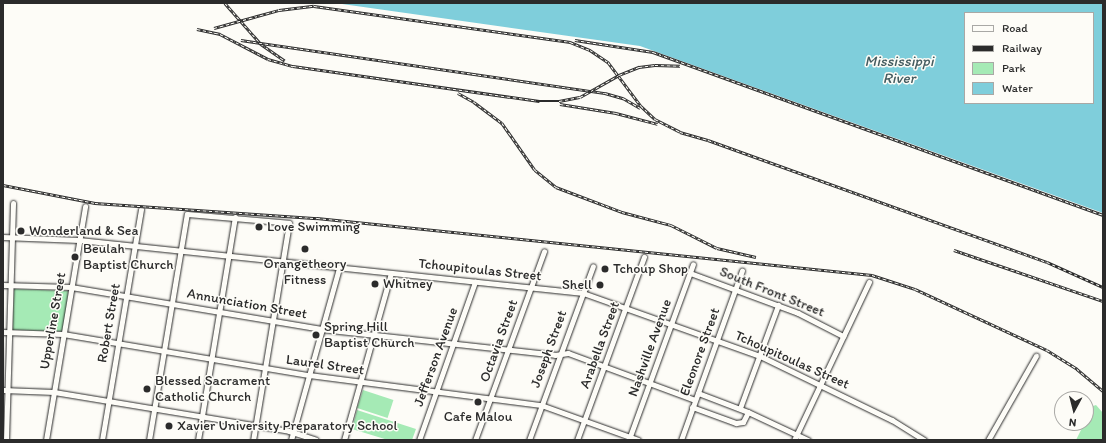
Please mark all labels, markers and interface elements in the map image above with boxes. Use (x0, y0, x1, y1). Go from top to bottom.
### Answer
legend (964, 12, 1094, 104)
text: Road (1002, 21, 1028, 35)
text: Railway (1002, 41, 1042, 55)
water label: Mississippi River (864, 52, 934, 87)
text: Park (1002, 61, 1026, 75)
text: Water (1002, 81, 1033, 95)
place label: Love Swimming (267, 219, 360, 235)
marker: Love Swimming (254, 222, 264, 232)
place label: Wonderland & Sea (29, 223, 138, 239)
marker: Wonderland & Sea (16, 226, 26, 236)
place label: Beulah Baptist Church (83, 241, 174, 274)
marker: Orangetheory Fitness (300, 244, 310, 254)
marker: Beulah Baptist Church (70, 252, 80, 262)
street label: Tchoupitoulas Street (418, 255, 542, 285)
place label: Orangetheory Fitness (264, 256, 346, 288)
place label: Tchoup Shop (613, 261, 688, 277)
street label: South Front Street (717, 263, 827, 321)
marker: Tchoup Shop (600, 264, 610, 274)
street label: Upperline Street (36, 271, 70, 371)
place label: Whitney (383, 276, 432, 292)
place label: Shell (562, 277, 592, 293)
marker: Whitney (370, 279, 380, 289)
marker: Shell (595, 280, 605, 290)
street label: Robert Street (94, 282, 124, 364)
street label: Annunciation Street (186, 285, 308, 323)
street label: Octavia Street (476, 297, 522, 385)
street label: Nashville Avenue (625, 297, 675, 399)
street label: Arabella Street (577, 299, 623, 391)
street label: Jefferson Avenue (410, 305, 462, 409)
street label: Eleonore Street (676, 306, 724, 398)
street label: Joseph Street (527, 308, 571, 390)
place label: Spring Hill Baptist Church (324, 319, 415, 352)
street label: Tchoupitoulas Street (732, 327, 852, 393)
marker: Spring Hill Baptist Church (311, 330, 321, 340)
street label: Laurel Street (285, 351, 365, 379)
place label: Blessed Sacrament Catholic Church (155, 373, 270, 406)
marker: Blessed Sacrament Catholic Church (142, 384, 152, 394)
north arrow (1054, 391, 1094, 431)
marker: Cafe Malou (473, 397, 483, 407)
place label: Cafe Malou (444, 409, 512, 425)
text: N (1068, 416, 1077, 429)
place label: Xavier University Preparatory School (177, 418, 397, 434)
marker: Xavier University Preparatory School (164, 421, 174, 431)

